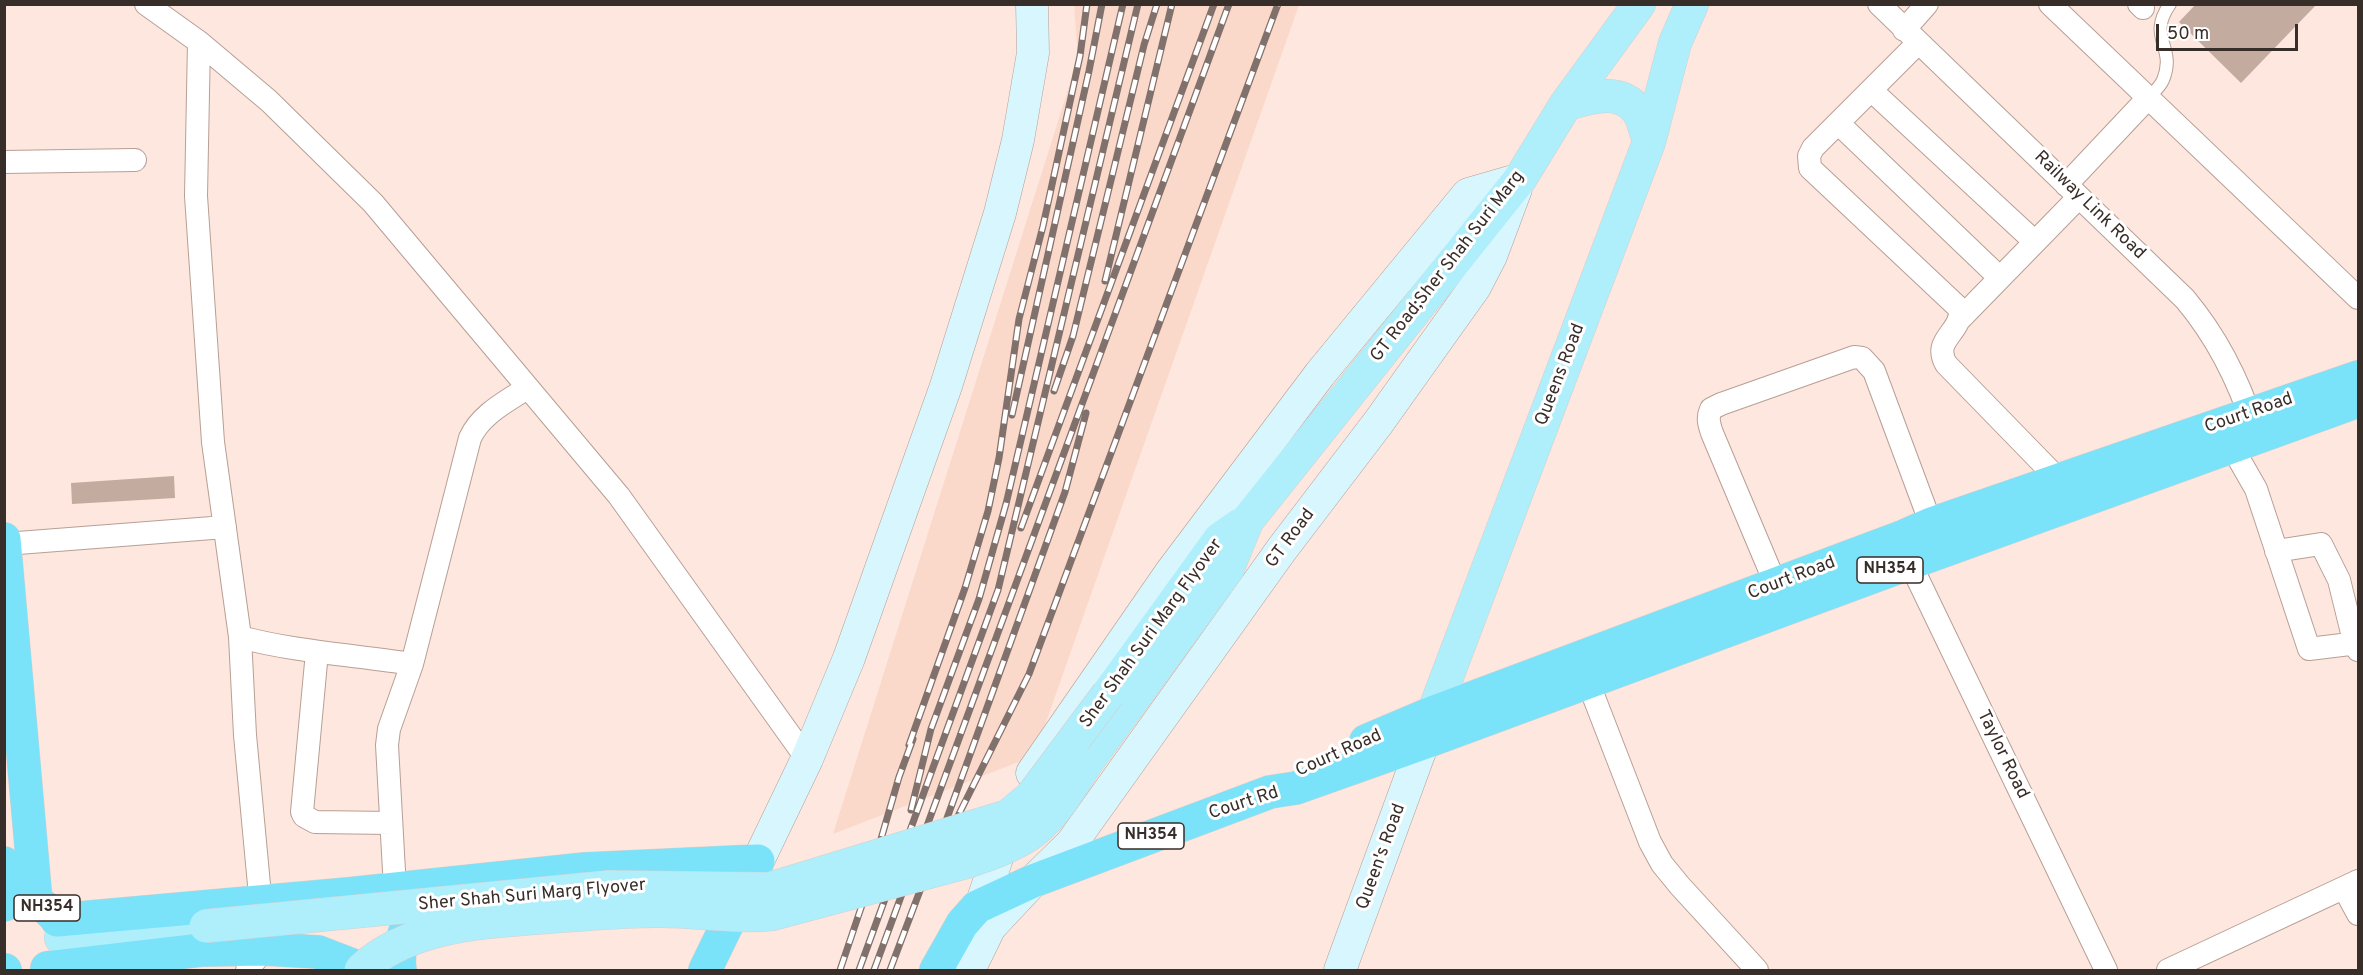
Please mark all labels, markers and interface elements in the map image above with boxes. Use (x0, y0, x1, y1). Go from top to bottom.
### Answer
scale bar (2159, 12, 2302, 50)
text: 50 m (2167, 23, 2209, 46)
street label: Railway Link Road (2029, 147, 2149, 265)
street label: GT Road;Sher Shah Suri Marg (1367, 167, 1529, 367)
street label: Queens Road (1532, 321, 1590, 429)
street label: Court Road (2202, 389, 2296, 439)
street label: GT Road (1262, 505, 1320, 573)
street label: Sher Shah Suri Marg Flyover (1076, 535, 1228, 733)
street label: Court Road (1745, 552, 1839, 606)
road number: NH354 (1857, 557, 1923, 583)
street label: Taylor Road (1971, 707, 2033, 803)
street label: Court Road (1293, 725, 1385, 783)
street label: Court Rd (1206, 783, 1282, 825)
street label: Queen's Road (1353, 801, 1411, 913)
road number: NH354 (1118, 823, 1184, 849)
street label: Sher Shah Suri Marg Flyover (417, 875, 647, 917)
road number: NH354 (14, 895, 80, 921)

